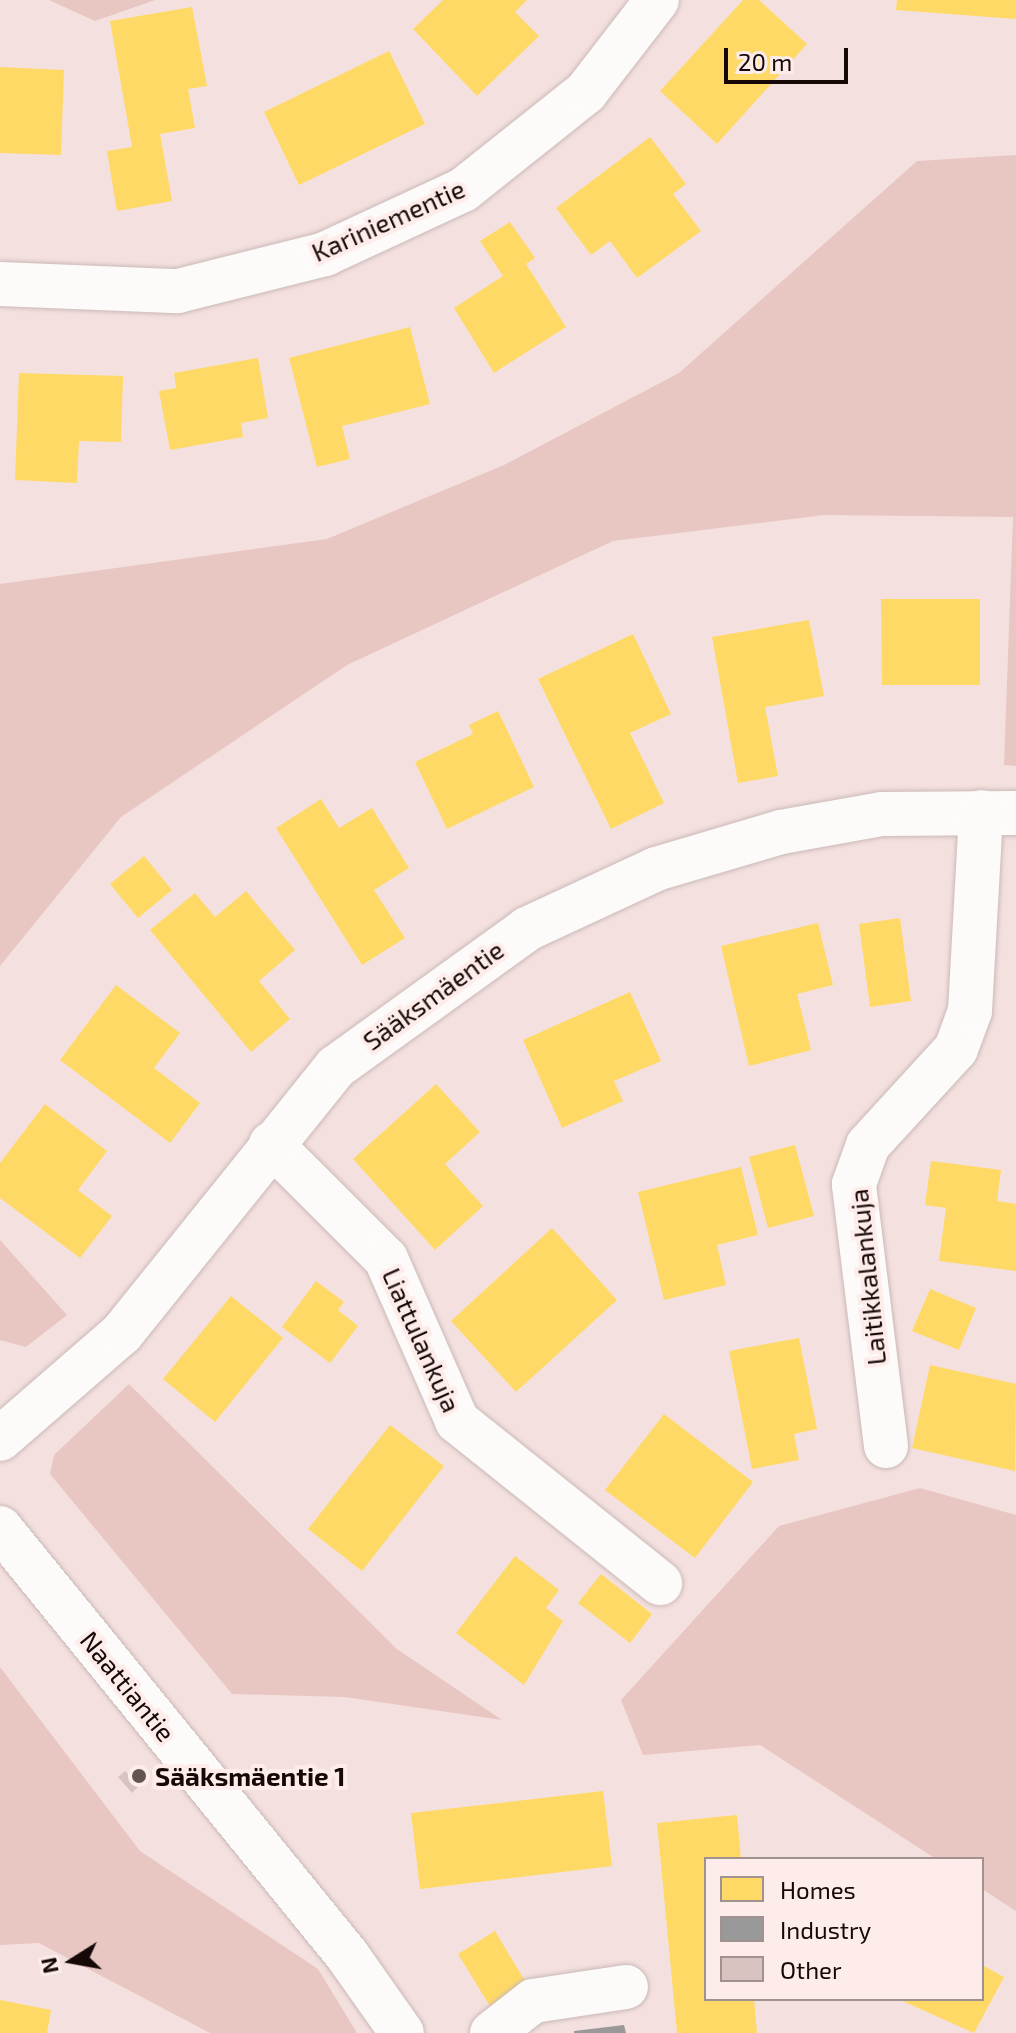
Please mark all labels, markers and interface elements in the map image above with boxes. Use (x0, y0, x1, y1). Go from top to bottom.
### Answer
scale bar (728, 32, 852, 82)
text: 20 m (738, 47, 792, 76)
street label: Kariniementie (307, 172, 469, 268)
street label: Sääksmäentie (357, 934, 509, 1056)
street label: Laitikkalankuja (842, 1187, 892, 1367)
street label: Liattulankuja (376, 1263, 468, 1417)
street label: Naattiantie (74, 1625, 182, 1747)
place label: Sääksmäentie 1 (155, 1760, 346, 1792)
marker: Sääksmäentie 1 (130, 1767, 148, 1785)
legend (704, 1857, 984, 2001)
text: Homes (780, 1875, 856, 1904)
text: Industry (780, 1915, 871, 1944)
north arrow (32, 1921, 112, 2001)
text: N (34, 1955, 63, 1976)
text: Other (780, 1955, 842, 1984)

